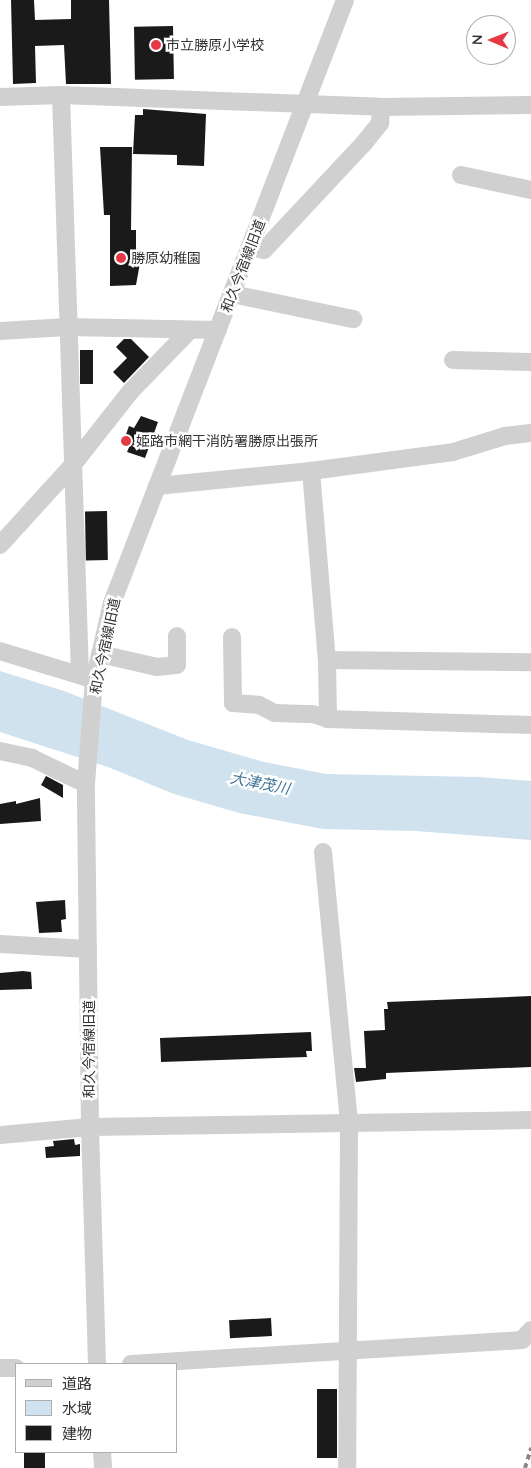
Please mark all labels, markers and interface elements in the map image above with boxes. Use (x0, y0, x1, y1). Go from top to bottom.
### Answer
north arrow (466, 15, 516, 65)
text: N (468, 34, 486, 45)
place label: 市立勝原小学校 (166, 37, 264, 53)
marker: 市立勝原小学校 (150, 39, 162, 51)
street label: 和久今宿線旧道 (218, 217, 268, 315)
place label: 勝原幼稚園 (131, 250, 201, 266)
marker: 勝原幼稚園 (115, 252, 127, 264)
place label: 姫路市網干消防署勝原出張所 (136, 433, 318, 449)
marker: 姫路市網干消防署勝原出張所 (120, 435, 132, 447)
street label: 和久今宿線旧道 (87, 596, 123, 696)
water label: 大津茂川 (229, 768, 291, 798)
street label: 和久今宿線旧道 (81, 1000, 97, 1098)
legend (15, 1363, 178, 1453)
text: 道路 (62, 1374, 92, 1393)
text: 水域 (62, 1399, 92, 1418)
text: 建物 (62, 1424, 92, 1443)

